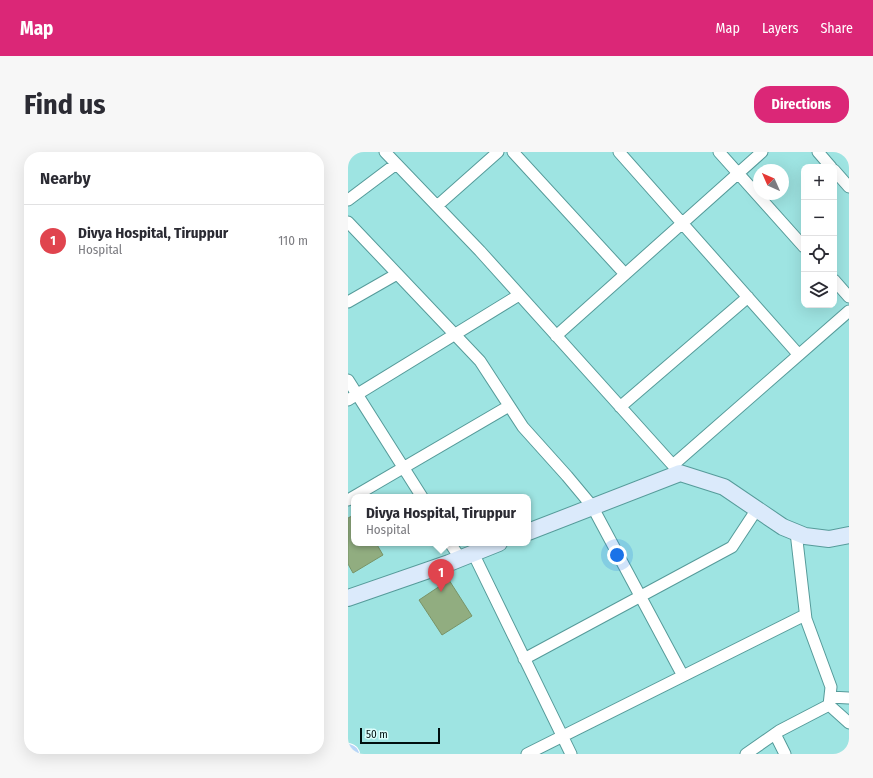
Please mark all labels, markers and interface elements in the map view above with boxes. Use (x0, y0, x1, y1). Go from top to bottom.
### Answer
text: Map (20, 17, 53, 40)
text: Map (716, 20, 740, 37)
text: Layers (762, 20, 798, 37)
text: Share (820, 20, 853, 37)
button: Directions (754, 86, 849, 123)
text: Find us (24, 88, 106, 121)
north arrow (753, 164, 789, 200)
map controls (801, 164, 837, 308)
button: + (801, 164, 837, 200)
text: Nearby (40, 168, 91, 189)
button: − (801, 200, 837, 236)
text: Divya Hospital, Tiruppur (78, 224, 228, 242)
text: 1 (50, 233, 56, 248)
text: 110 m (278, 233, 308, 248)
button: locate (801, 236, 837, 272)
text: Hospital (78, 242, 122, 257)
button: layers (801, 272, 837, 308)
popup (351, 494, 531, 546)
text: Divya Hospital, Tiruppur (366, 504, 516, 522)
text: Hospital (366, 522, 410, 537)
your location (607, 545, 627, 565)
pin: 1 (428, 559, 454, 592)
scale bar (360, 726, 440, 745)
text: 50 m (366, 728, 388, 741)

